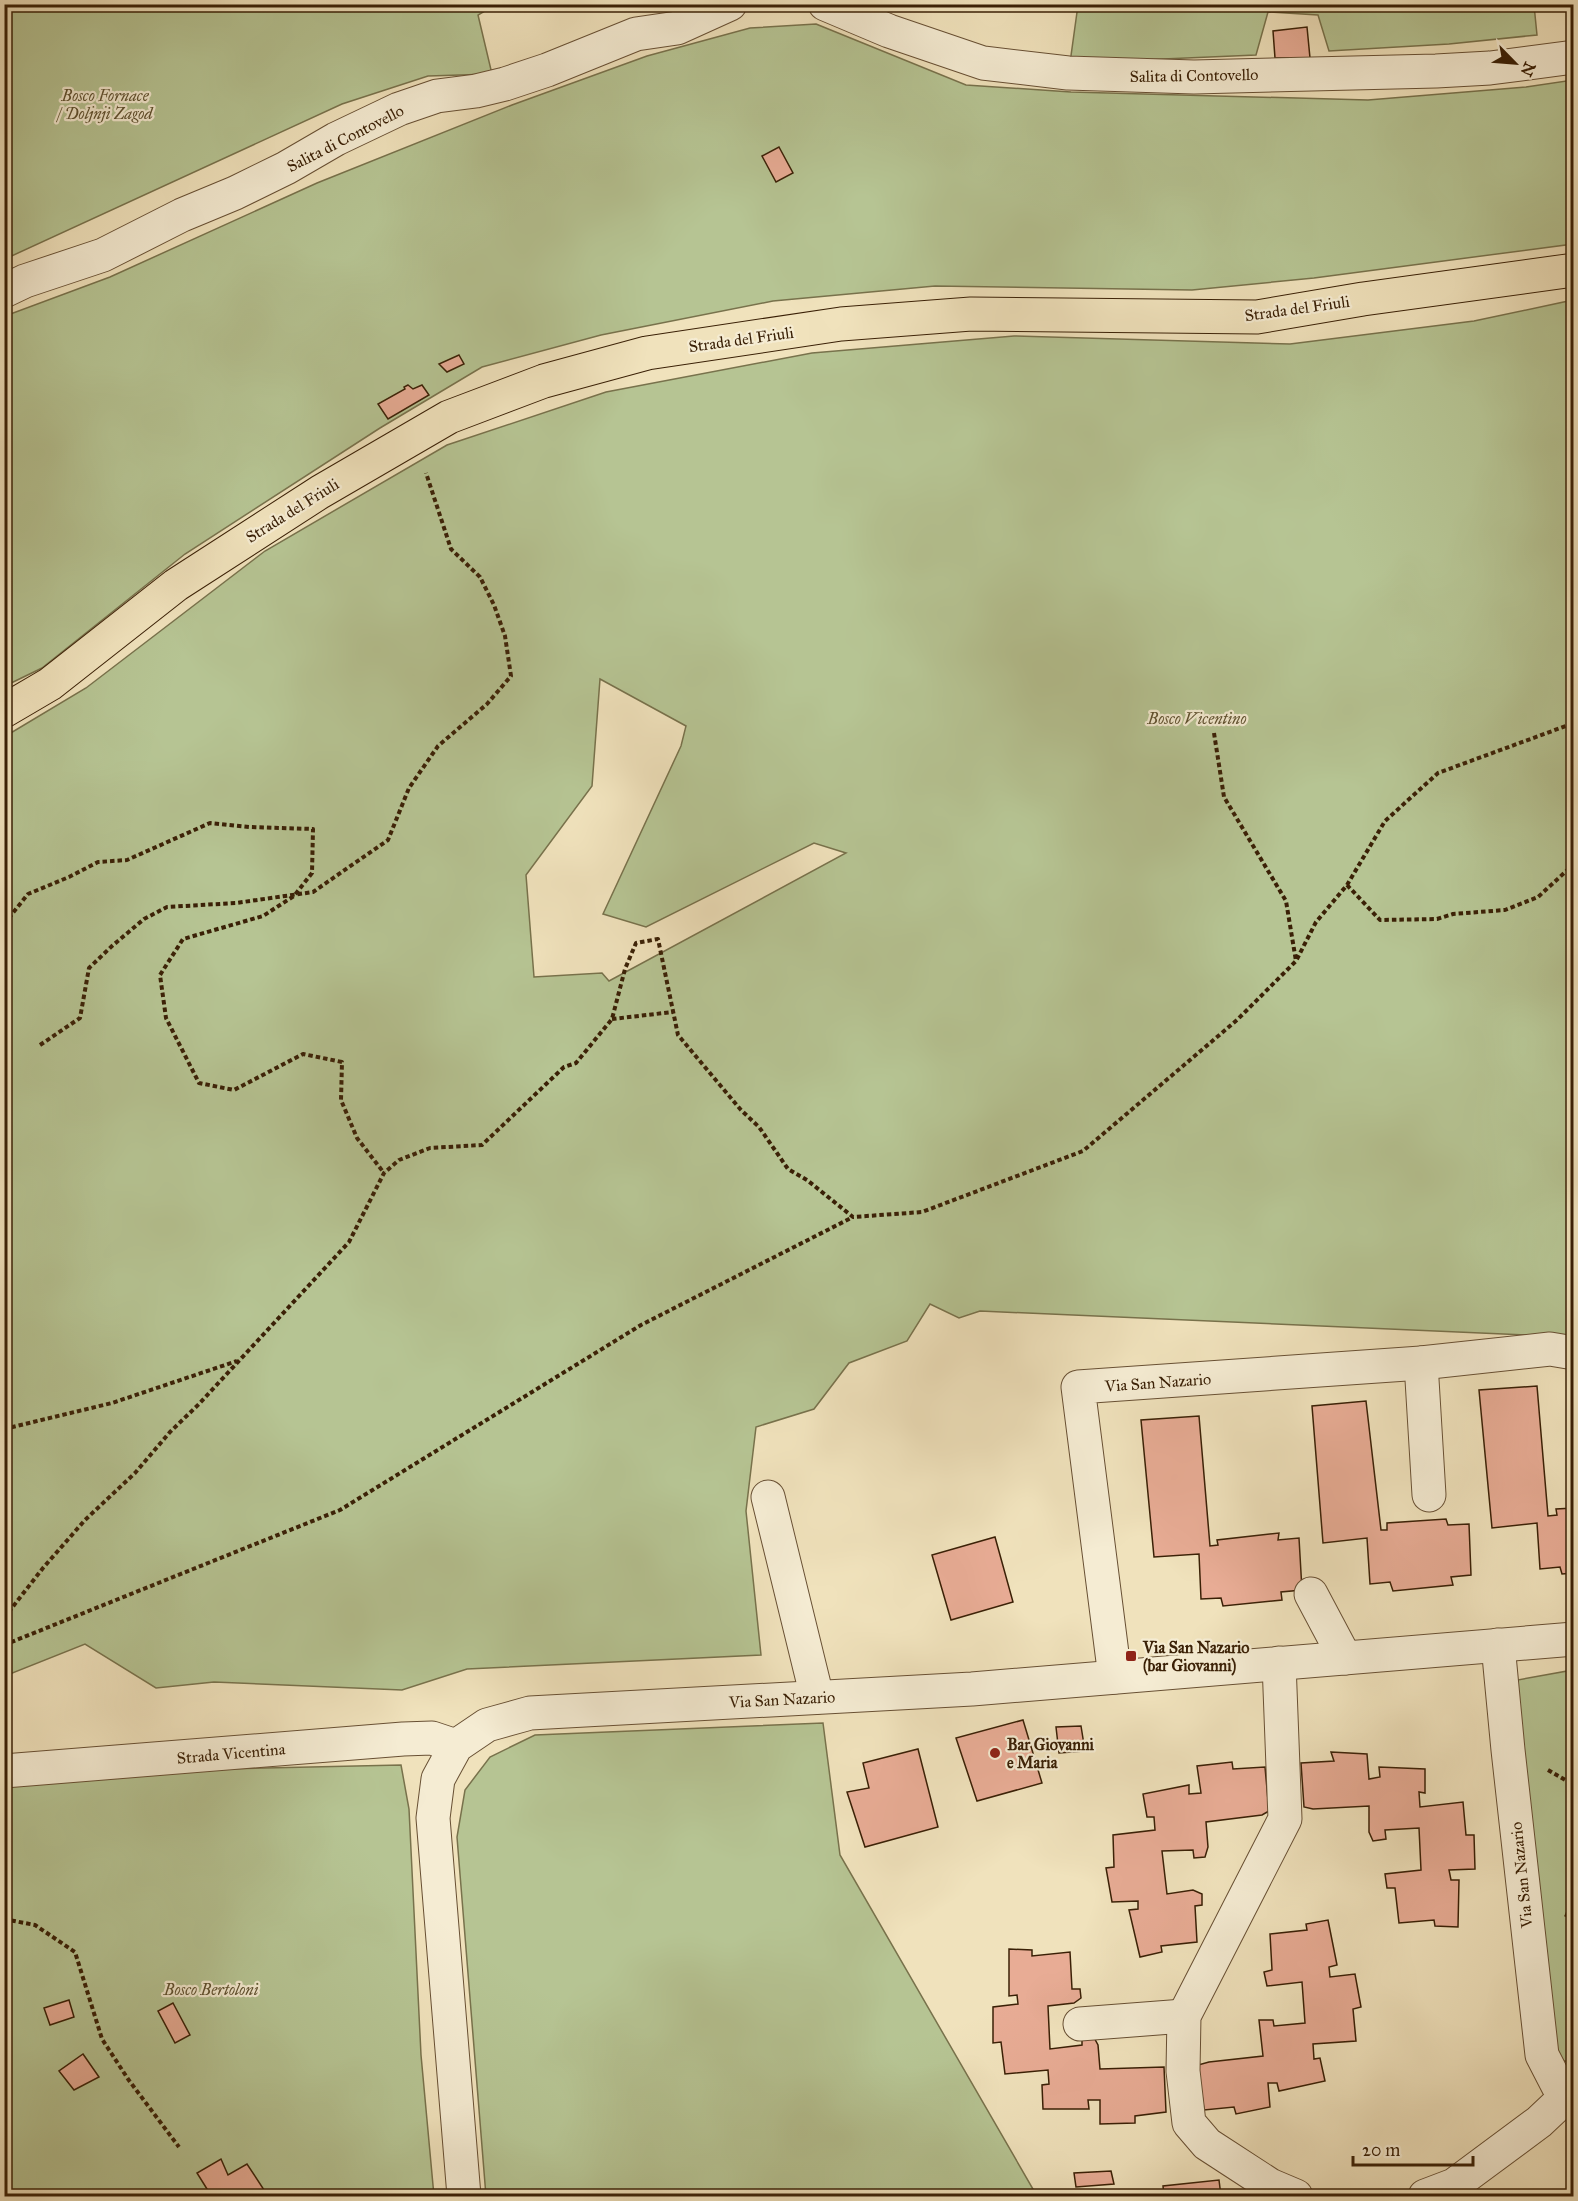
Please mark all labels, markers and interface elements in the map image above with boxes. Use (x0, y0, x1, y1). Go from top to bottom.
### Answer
north arrow (1485, 33, 1545, 93)
text: N (1516, 59, 1540, 80)
street label: Salita di Contovello (1130, 65, 1259, 86)
park label: Bosco Fornace / Doljnji Zagod (55, 86, 154, 124)
street label: Salita di Contovello (284, 101, 407, 176)
street label: Strada del Friuli (1243, 292, 1351, 325)
street label: Strada del Friuli (687, 323, 795, 356)
street label: Strada del Friuli (242, 474, 343, 547)
park label: Bosco Vicentino (1146, 709, 1247, 728)
street label: Via San Nazario (1103, 1369, 1212, 1396)
place label: Via San Nazario (bar Giovanni) (1142, 1638, 1249, 1676)
marker: Via San Nazario (bar Giovanni) (1124, 1649, 1138, 1663)
street label: Via San Nazario (727, 1687, 836, 1712)
place label: Bar Giovanni e Maria (1007, 1735, 1095, 1772)
street label: Strada Vicentina (176, 1739, 286, 1768)
marker: Bar Giovanni e Maria (988, 1746, 1002, 1760)
street label: Via San Nazario (1506, 1821, 1537, 1930)
park label: Bosco Bertoloni (163, 1980, 259, 1999)
scale bar (1353, 2129, 1473, 2167)
text: 20 m (1362, 2139, 1400, 2161)

